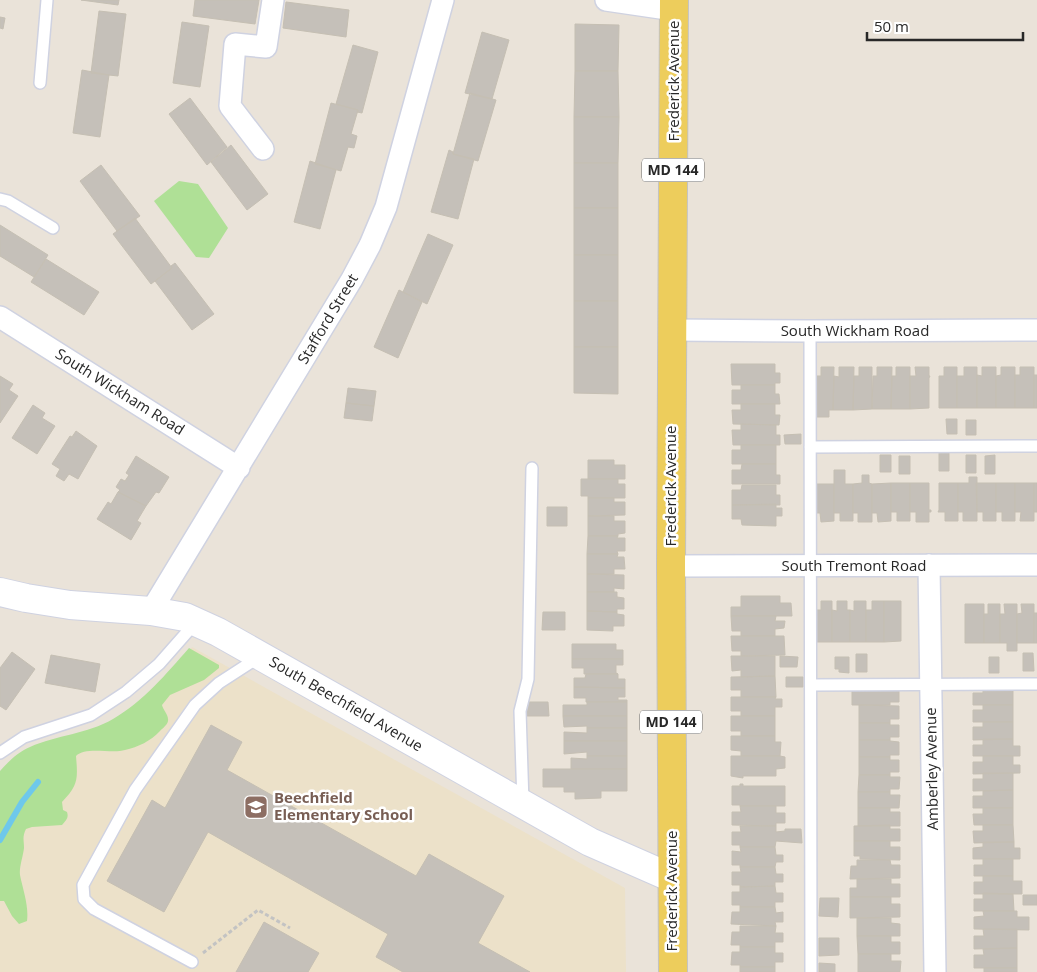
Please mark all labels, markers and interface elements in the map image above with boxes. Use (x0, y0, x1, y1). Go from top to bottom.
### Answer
scale bar (867, 10, 1023, 42)
text: 50 m (874, 16, 909, 36)
street label: Frederick Avenue (663, 21, 683, 142)
road number: MD 144 (642, 158, 704, 182)
street label: Stafford Street (292, 270, 362, 367)
street label: South Wickham Road (781, 320, 929, 340)
street label: South Wickham Road (52, 343, 189, 439)
street label: Frederick Avenue (660, 426, 680, 547)
street label: South Tremont Road (782, 555, 926, 575)
street label: South Beechfield Avenue (266, 651, 427, 755)
street label: Amberley Avenue (920, 707, 942, 831)
road number: MD 144 (640, 710, 702, 734)
place label: Beechfield Elementary School (274, 787, 413, 824)
school or university icon: Beechfield Elementary School (243, 794, 269, 820)
street label: Frederick Avenue (661, 831, 681, 952)

